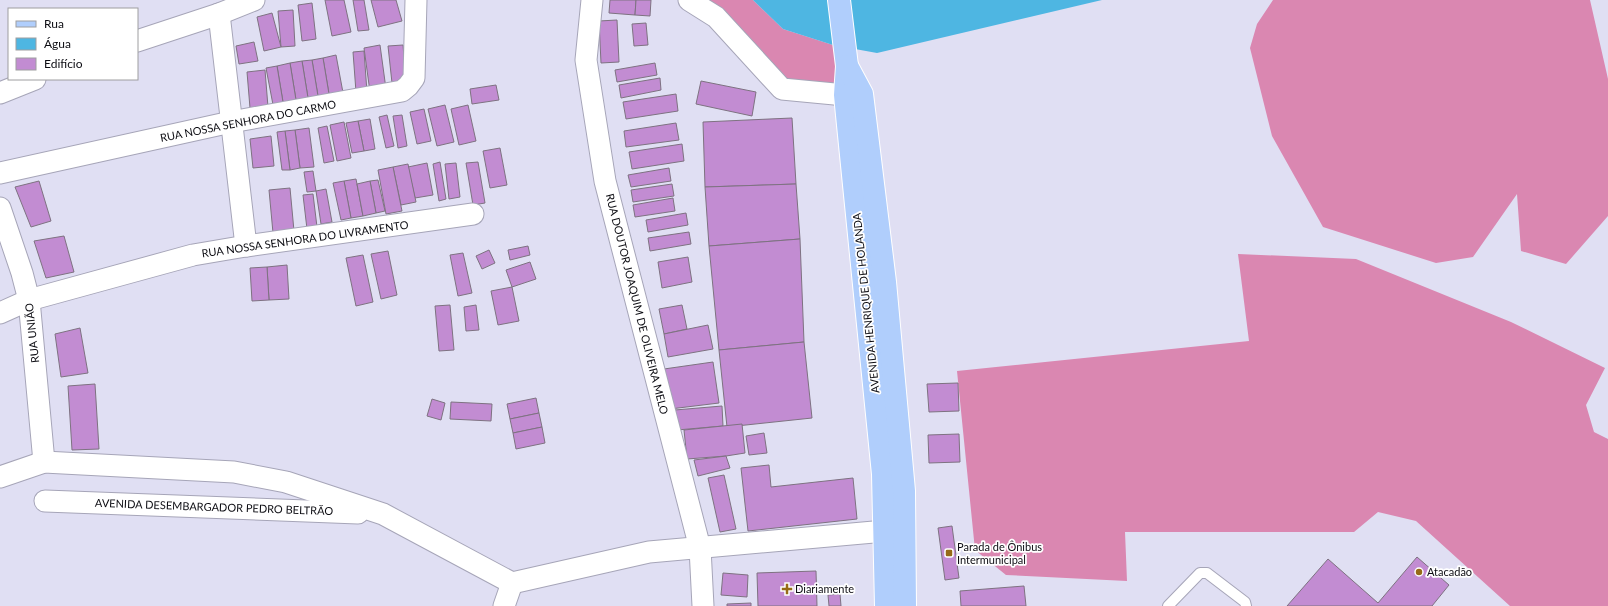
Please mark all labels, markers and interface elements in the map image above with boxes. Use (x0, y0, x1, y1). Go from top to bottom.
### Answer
legend (8, 8, 138, 80)
text: Rua (44, 16, 64, 31)
text: Água (44, 36, 71, 51)
text: Edifício (44, 56, 83, 71)
street label: RUA NOSSA SENHORA DO CARMO (159, 97, 337, 144)
street label: RUA DOUTOR JOAQUIM DE OLIVEIRA MELO (604, 192, 671, 416)
street label: AVENIDA HENRIQUE DE HOLANDA (850, 212, 881, 394)
street label: RUA NOSSA SENHORA DO LIVRAMENTO (201, 218, 409, 259)
street label: RUA UNIÃO (22, 302, 41, 364)
street label: AVENIDA DESEMBARGADOR PEDRO BELTRÃO (95, 496, 333, 517)
place label: Parada de Ônibus Intermunicipal (957, 540, 1042, 566)
marker: Parada de Ônibus Intermunicipal (944, 548, 954, 558)
place label: Atacadão (1427, 565, 1472, 578)
marker: Atacadão (1414, 567, 1424, 577)
place label: Diariamente (795, 582, 854, 595)
marker: Diariamente (782, 584, 792, 594)

